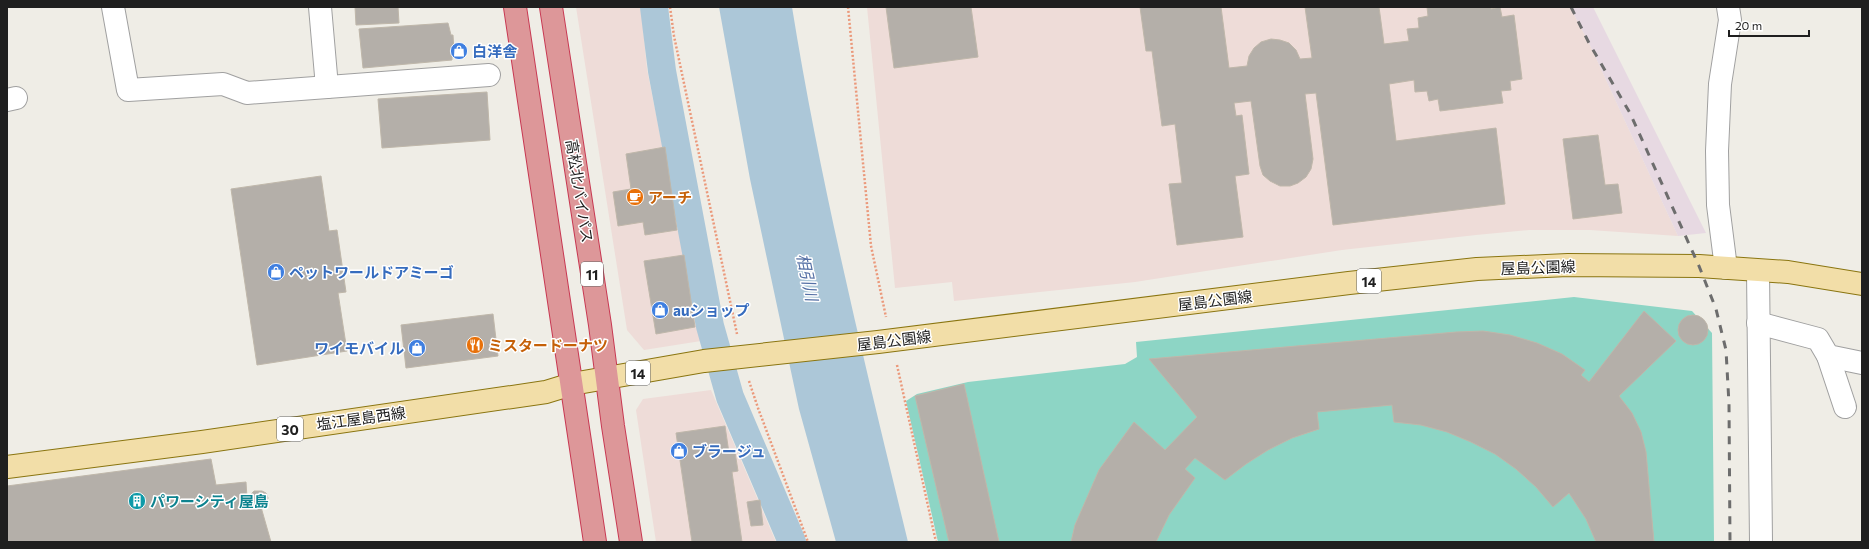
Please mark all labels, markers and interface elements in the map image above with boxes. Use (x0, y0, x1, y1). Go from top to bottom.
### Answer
scale bar (1729, 12, 1809, 38)
text: 20 m (1735, 18, 1762, 32)
shop icon: 白洋舎 (449, 41, 469, 61)
place label: 白洋舎 (472, 42, 518, 60)
street label: 高松北バイパス (563, 138, 597, 244)
cafe icon: アーチ (625, 187, 645, 207)
place label: アーチ (648, 188, 692, 206)
water label: 相引川 (794, 252, 823, 304)
street label: 屋島公園線 (1500, 257, 1576, 277)
shop icon: ペットワールドアミーゴ (266, 262, 286, 282)
road number: 11 (581, 262, 603, 286)
place label: ペットワールドアミーゴ (289, 263, 454, 281)
road number: 14 (1357, 269, 1381, 293)
street label: 屋島公園線 (1177, 286, 1253, 314)
shop icon: auショップ (650, 300, 670, 320)
place label: auショップ (673, 301, 749, 319)
street label: 屋島公園線 (856, 326, 932, 354)
restaurant icon: ミスタードーナツ (465, 335, 485, 355)
place label: ミスタードーナツ (488, 336, 608, 354)
shop icon: ワイモバイル (407, 338, 427, 358)
place label: ワイモバイル (314, 339, 404, 357)
road number: 14 (626, 361, 650, 385)
street label: 塩江屋島西線 (315, 403, 407, 433)
road number: 30 (277, 417, 303, 441)
shop icon: ブラージュ (669, 441, 689, 461)
place label: ブラージュ (692, 442, 766, 460)
building icon: パワーシティ屋島 (127, 491, 147, 511)
place label: パワーシティ屋島 (150, 492, 269, 510)

